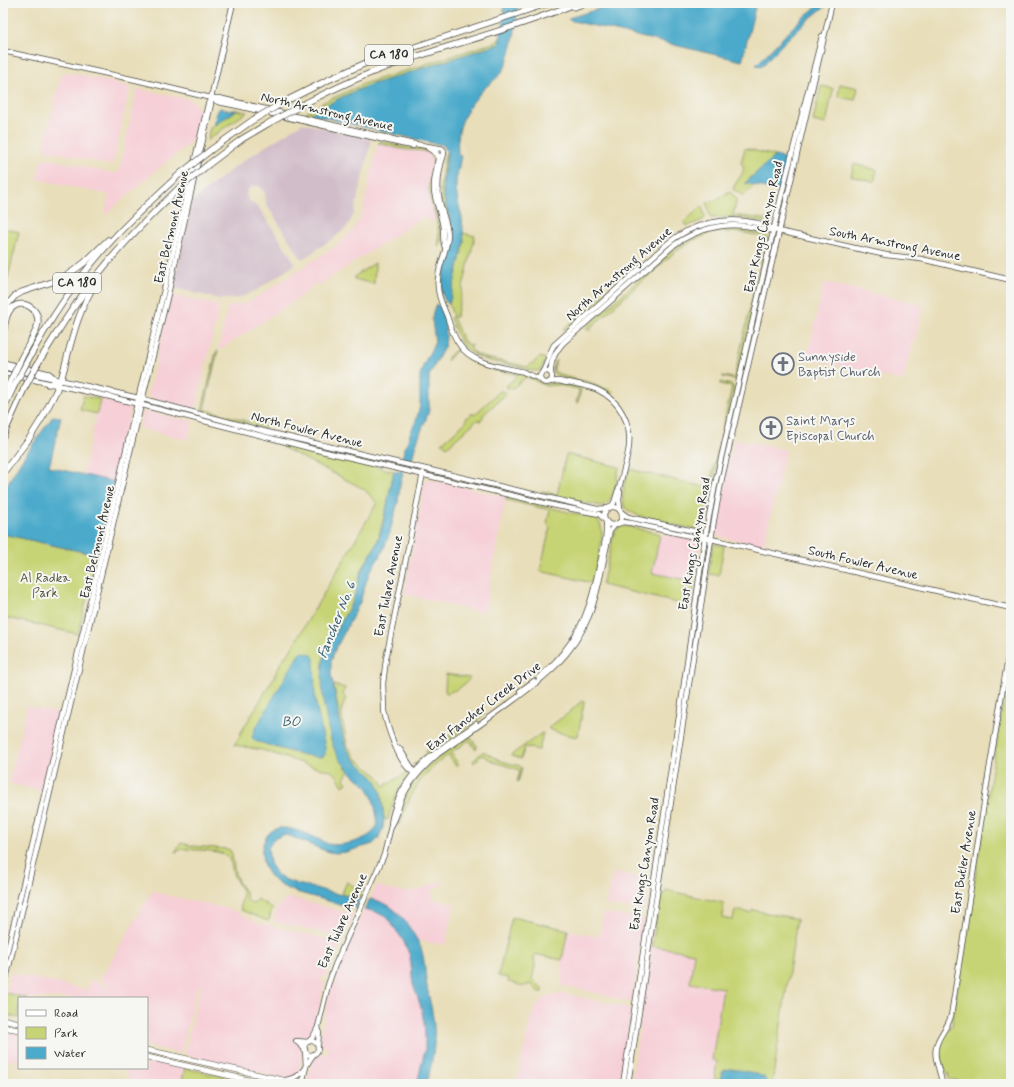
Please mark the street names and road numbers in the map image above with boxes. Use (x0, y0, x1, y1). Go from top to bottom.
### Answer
road number: CA 180 (365, 45, 413, 65)
street label: North Armstrong Avenue (259, 88, 395, 137)
street label: East Kings Canyon Road (741, 159, 788, 295)
street label: East Belmont Avenue (151, 169, 193, 285)
street label: North Armstrong Avenue (562, 223, 677, 326)
street label: South Armstrong Avenue (827, 223, 962, 267)
road number: CA 180 (53, 273, 101, 293)
street label: North Fowler Avenue (249, 408, 365, 452)
street label: East Kings Canyon Road (675, 476, 716, 612)
street label: East Belmont Avenue (77, 484, 119, 600)
street label: East Tulare Avenue (371, 534, 407, 638)
street label: South Fowler Avenue (806, 542, 920, 584)
street label: East Fancher Creek Drive (423, 658, 545, 756)
street label: East Kings Canyon Road (626, 796, 665, 932)
street label: East Butler Avenue (947, 809, 981, 915)
street label: East Tulare Avenue (314, 870, 372, 972)

